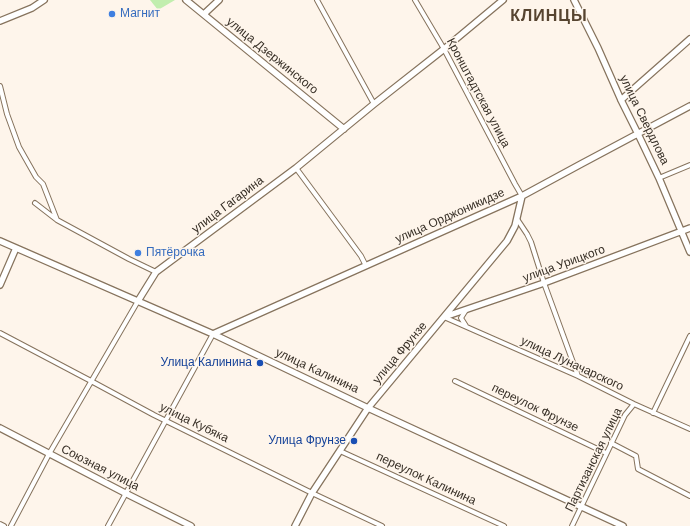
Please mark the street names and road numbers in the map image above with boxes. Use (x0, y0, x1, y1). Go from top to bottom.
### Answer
street label: улица Дзержинского (223, 15, 321, 97)
street label: Кронштадтская улица (443, 36, 513, 150)
street label: улица Свердлова (616, 73, 672, 167)
street label: улица Гагарина (189, 173, 267, 237)
street label: улица Орджоникидзе (393, 185, 507, 247)
street label: улица Урицкого (521, 242, 607, 286)
street label: улица Фрунзе (370, 319, 430, 387)
street label: улица Луначарского (518, 334, 626, 394)
street label: улица Калинина (273, 345, 361, 397)
street label: переулок Фрунзе (489, 381, 581, 435)
street label: улица Кубяка (157, 400, 231, 446)
street label: Партизанская улица (563, 406, 625, 514)
street label: Союзная улица (58, 442, 142, 494)
street label: переулок Калинина (374, 450, 478, 508)

